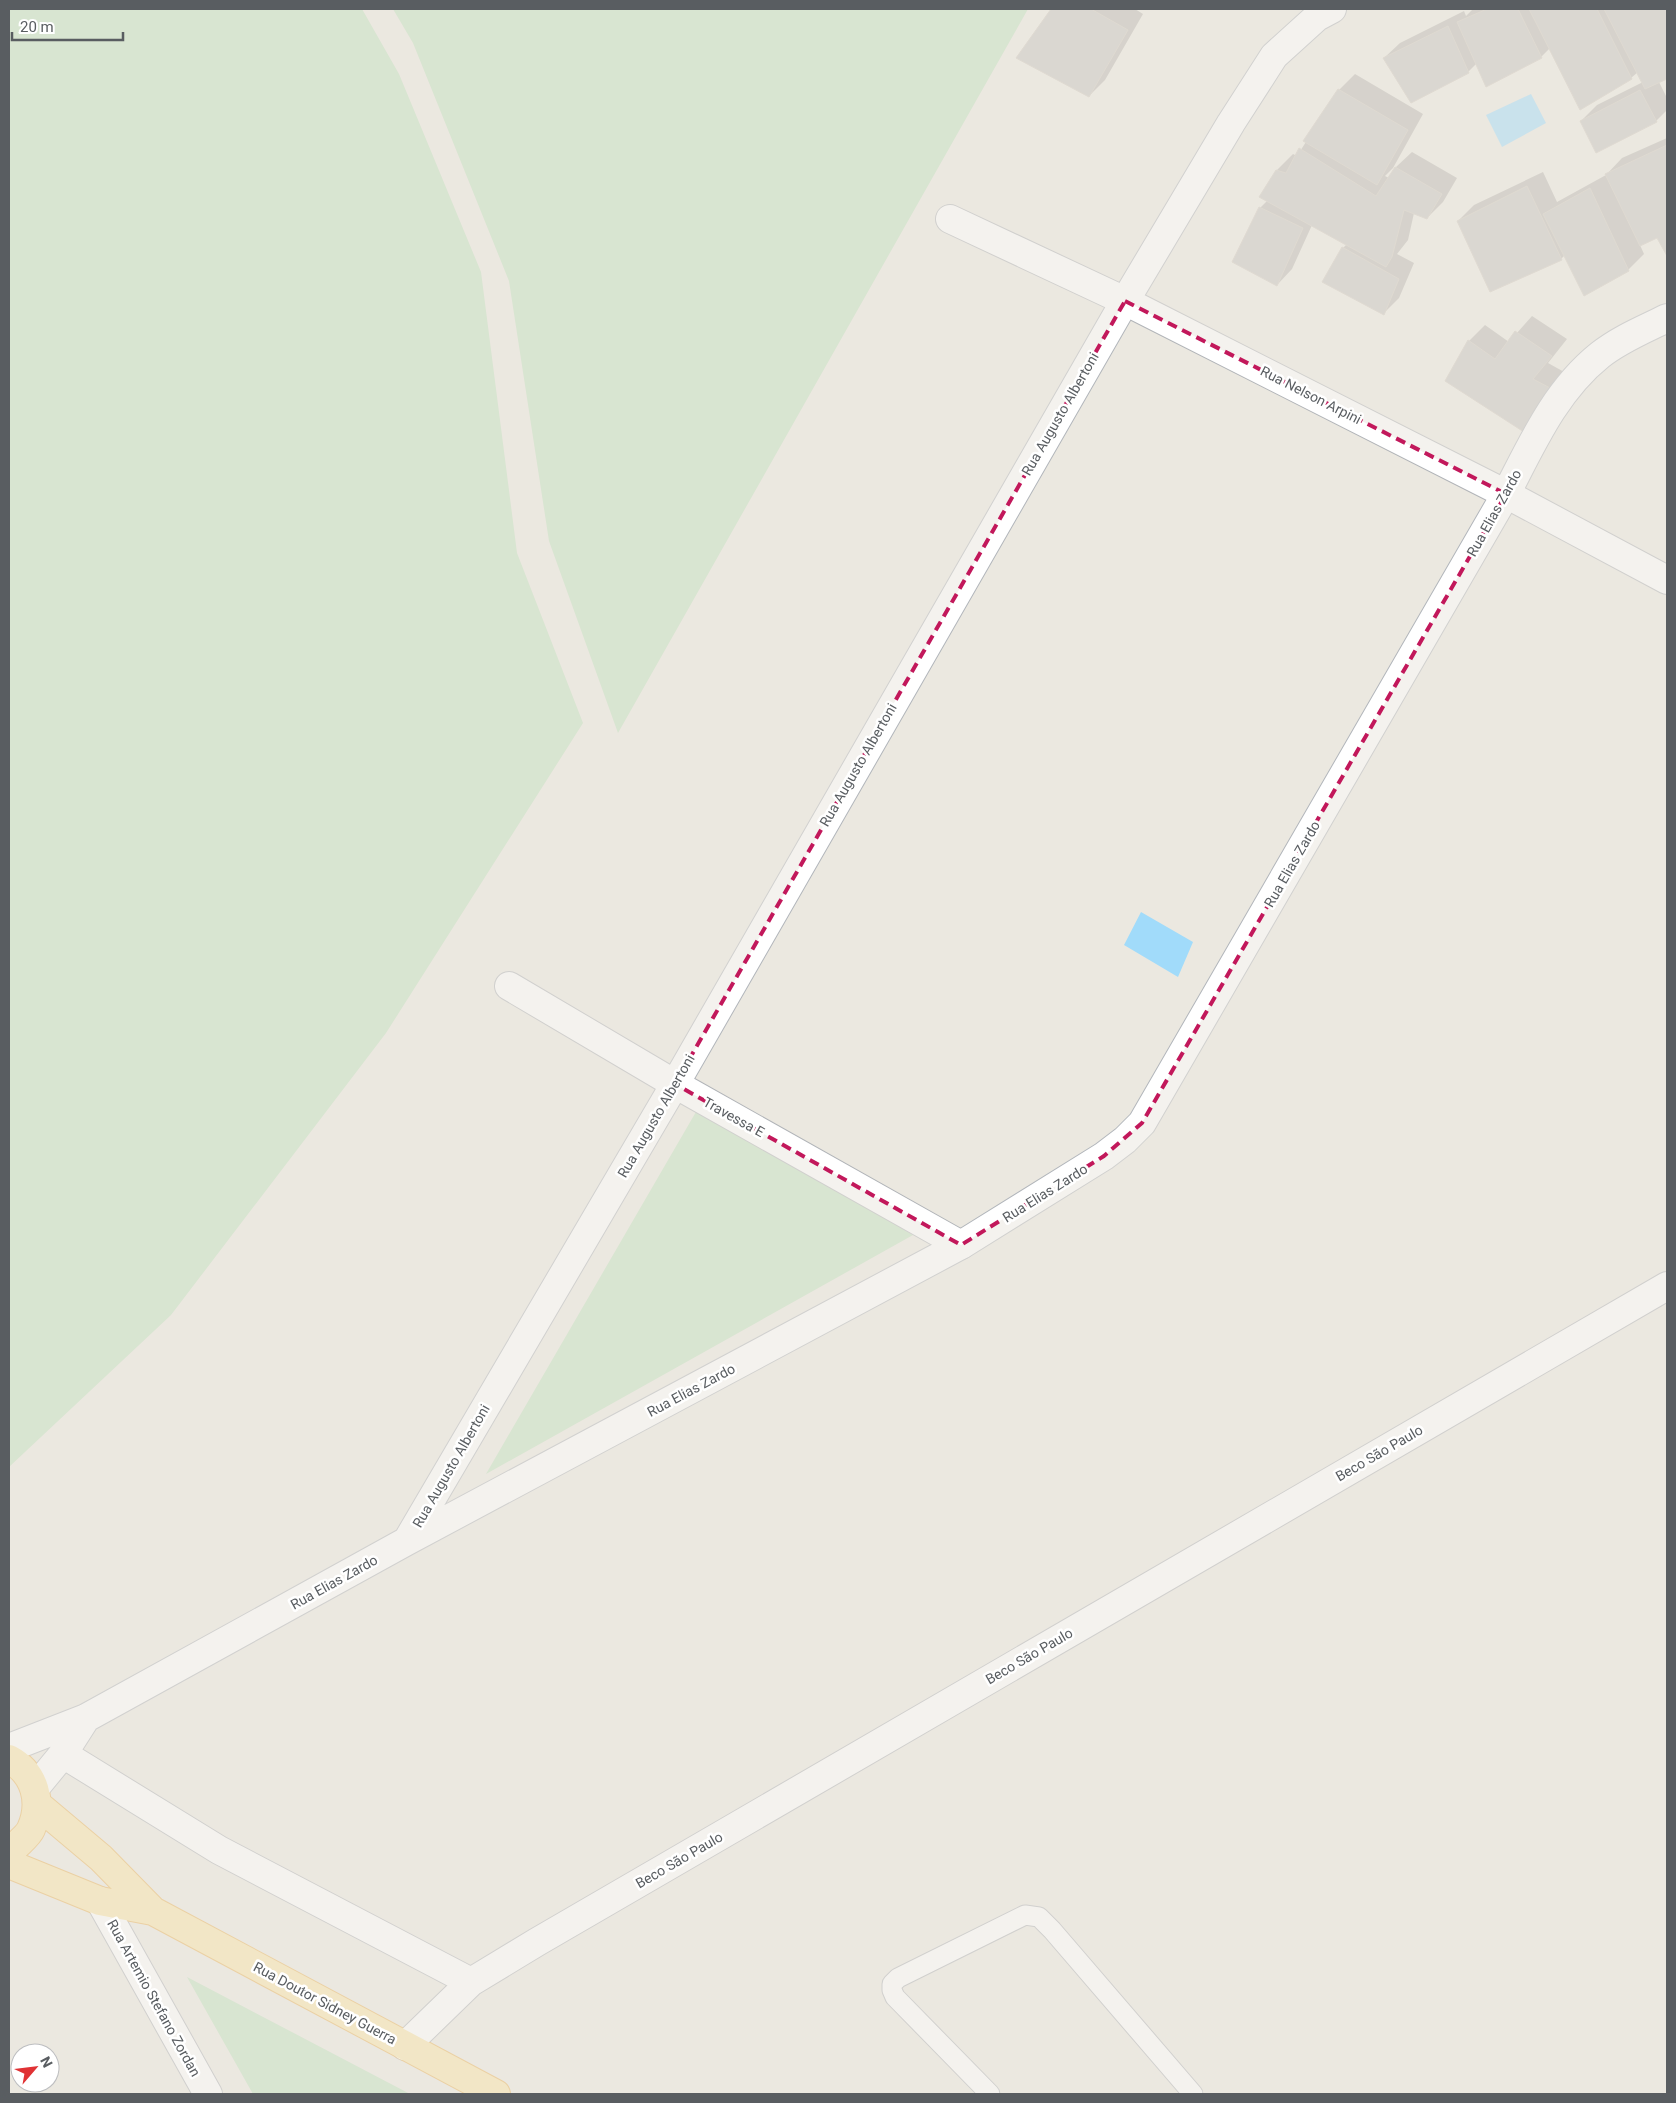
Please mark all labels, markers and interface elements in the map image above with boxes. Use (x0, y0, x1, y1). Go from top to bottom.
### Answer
scale bar (12, 10, 124, 42)
text: 20 m (20, 18, 54, 36)
street label: Rua Augusto Albertoni (1018, 350, 1102, 478)
street label: Rua Nelson Arpini (1258, 363, 1364, 427)
street label: Rua Elias Zardo (1463, 467, 1525, 559)
street label: Rua Augusto Albertoni (816, 701, 900, 829)
street label: Rua Elias Zardo (1261, 818, 1323, 910)
street label: Rua Augusto Albertoni (614, 1052, 698, 1180)
street label: Travessa E (701, 1094, 767, 1140)
street label: Rua Elias Zardo (1000, 1161, 1090, 1225)
street label: Rua Elias Zardo (644, 1360, 738, 1420)
street label: Rua Augusto Albertoni (409, 1402, 493, 1530)
street label: Beco São Paulo (1333, 1422, 1425, 1484)
street label: Rua Elias Zardo (288, 1551, 380, 1613)
street label: Beco São Paulo (983, 1625, 1075, 1687)
street label: Beco São Paulo (633, 1829, 725, 1891)
street label: Rua Artemio Stefano Zordan (104, 1917, 204, 2079)
street label: Rua Doutor Sidney Guerra (251, 1959, 399, 2047)
north arrow (10, 2043, 60, 2093)
text: N (37, 2054, 56, 2070)

